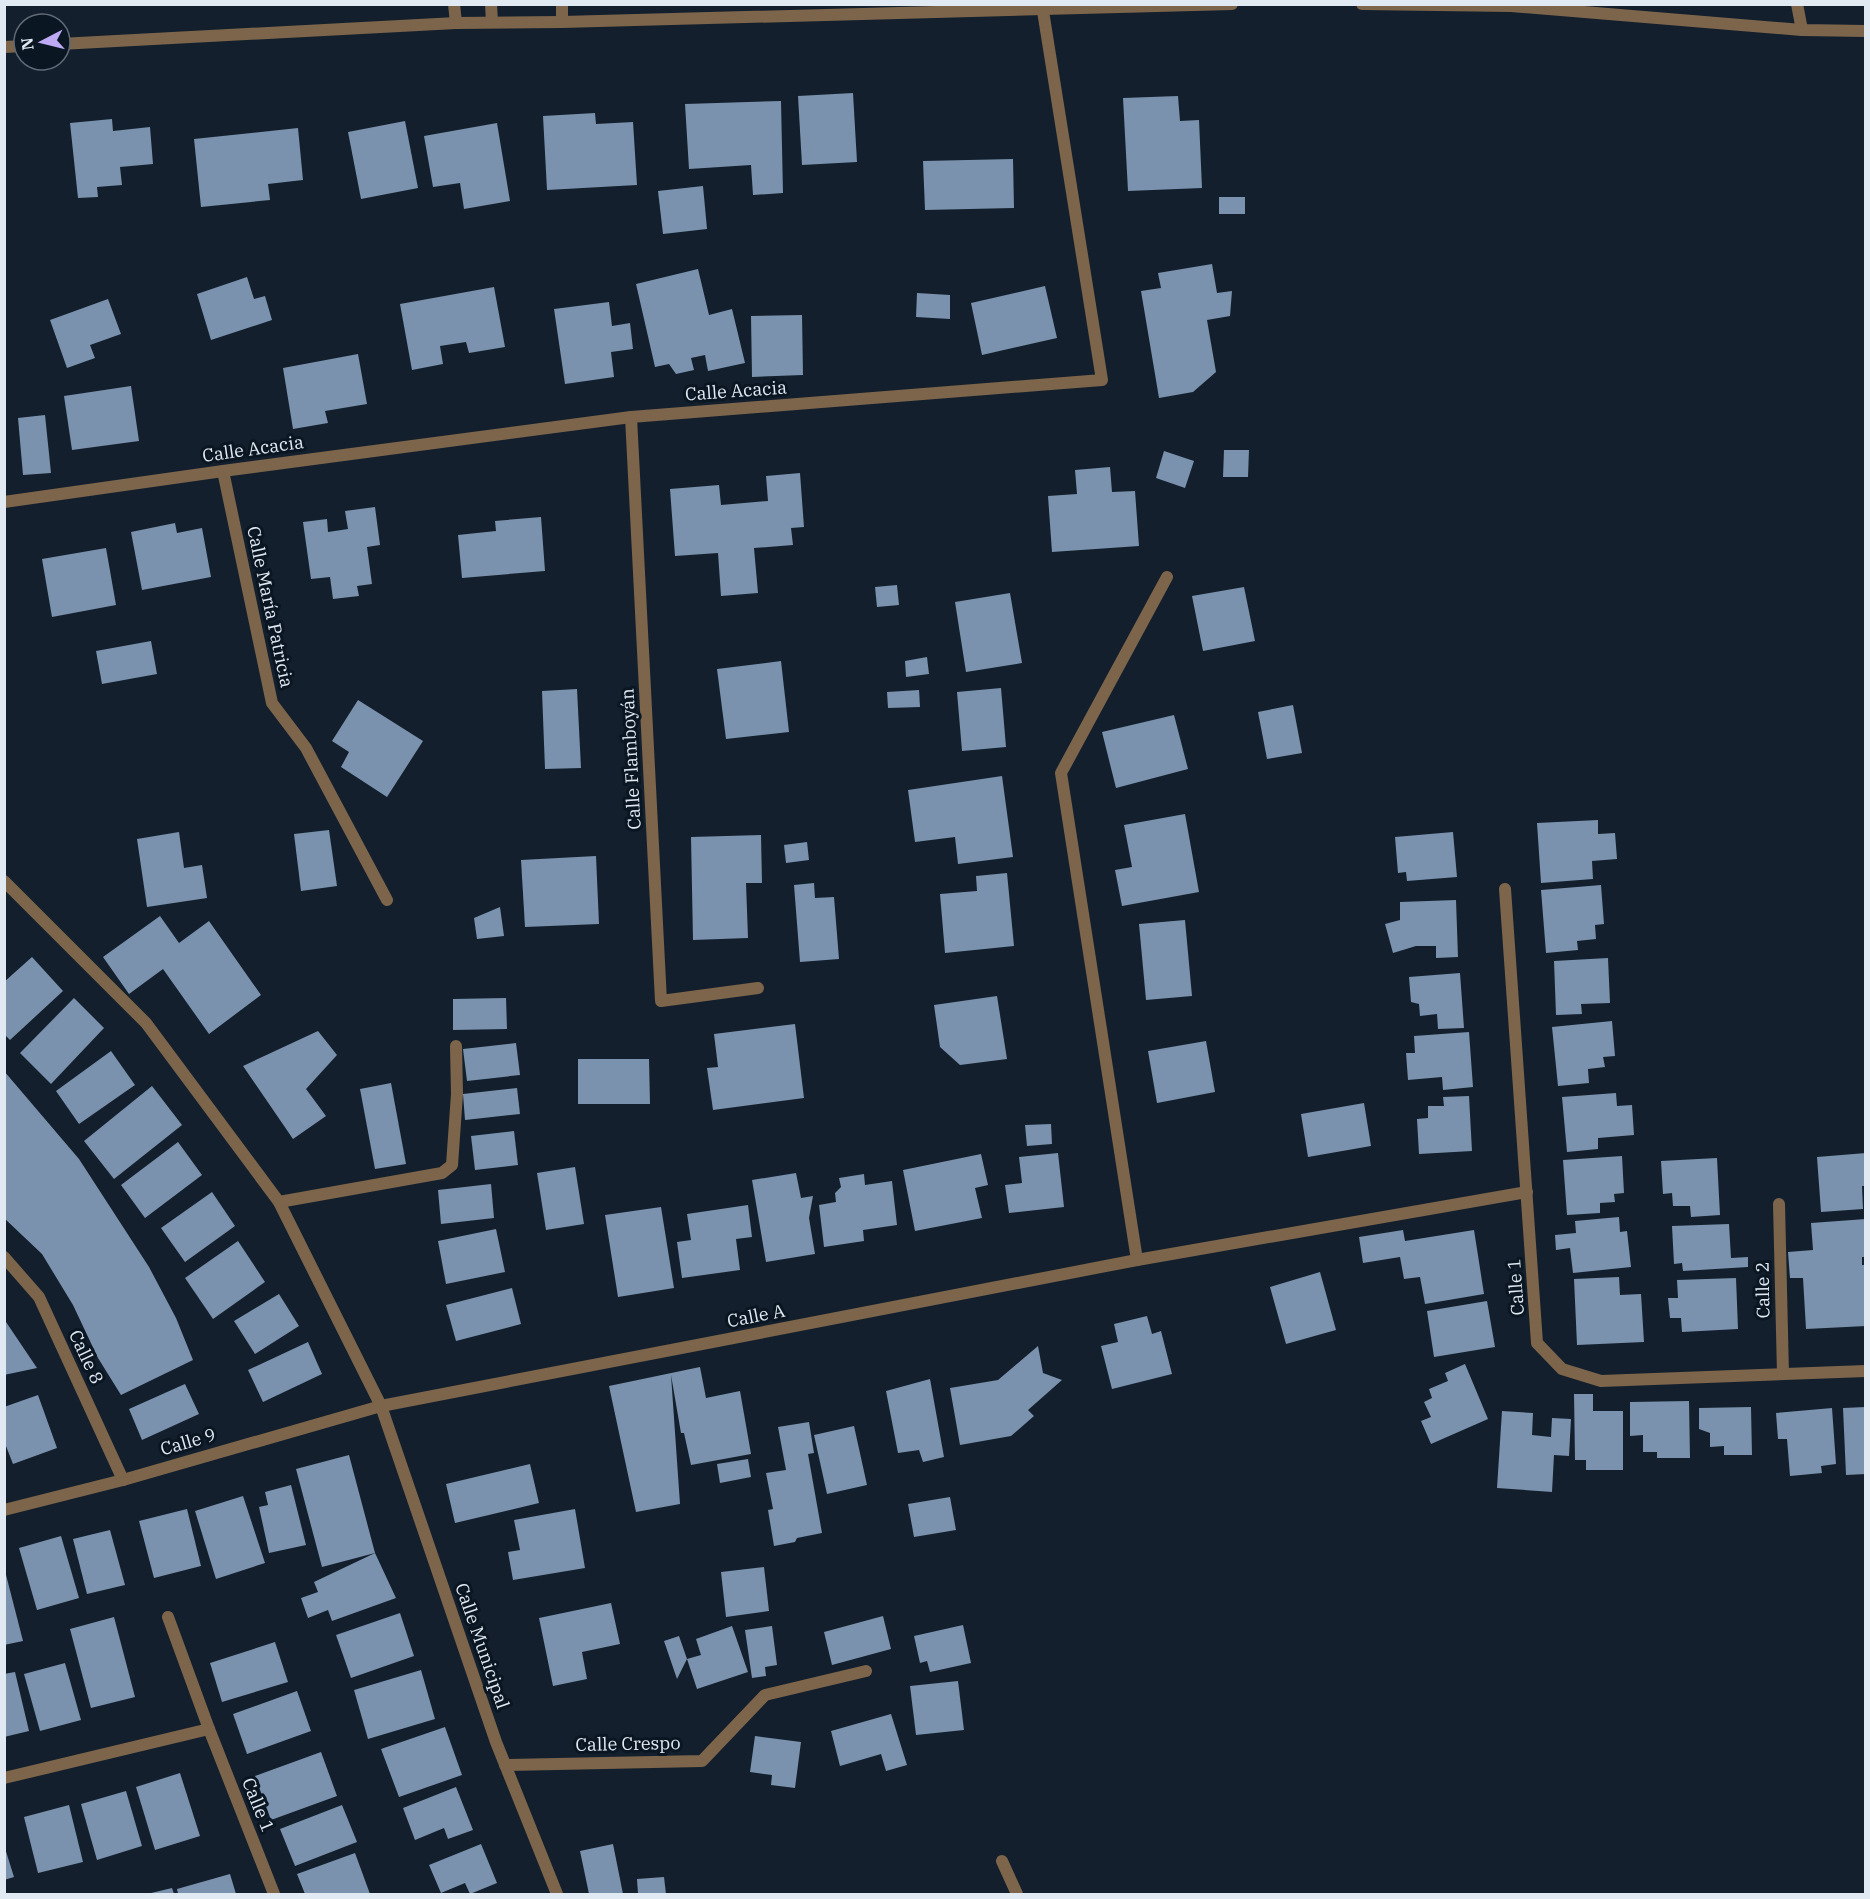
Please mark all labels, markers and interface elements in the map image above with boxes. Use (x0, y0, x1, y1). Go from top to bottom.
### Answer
north arrow (12, 12, 72, 72)
text: N (16, 36, 38, 51)
street label: Calle Acacia (684, 375, 788, 406)
street label: Calle Acacia (201, 430, 305, 467)
street label: Calle María Patricia (242, 524, 299, 690)
street label: Calle Flamboyán (615, 688, 646, 830)
street label: Calle 1 (1502, 1258, 1529, 1316)
street label: Calle 2 (1751, 1261, 1774, 1319)
street label: Calle A (725, 1299, 787, 1332)
street label: Calle 8 (64, 1326, 109, 1387)
street label: Calle 9 (157, 1423, 218, 1460)
street label: Calle Municipal (450, 1580, 515, 1712)
street label: Calle Crespo (575, 1731, 681, 1756)
street label: Calle 1 (237, 1774, 280, 1835)

